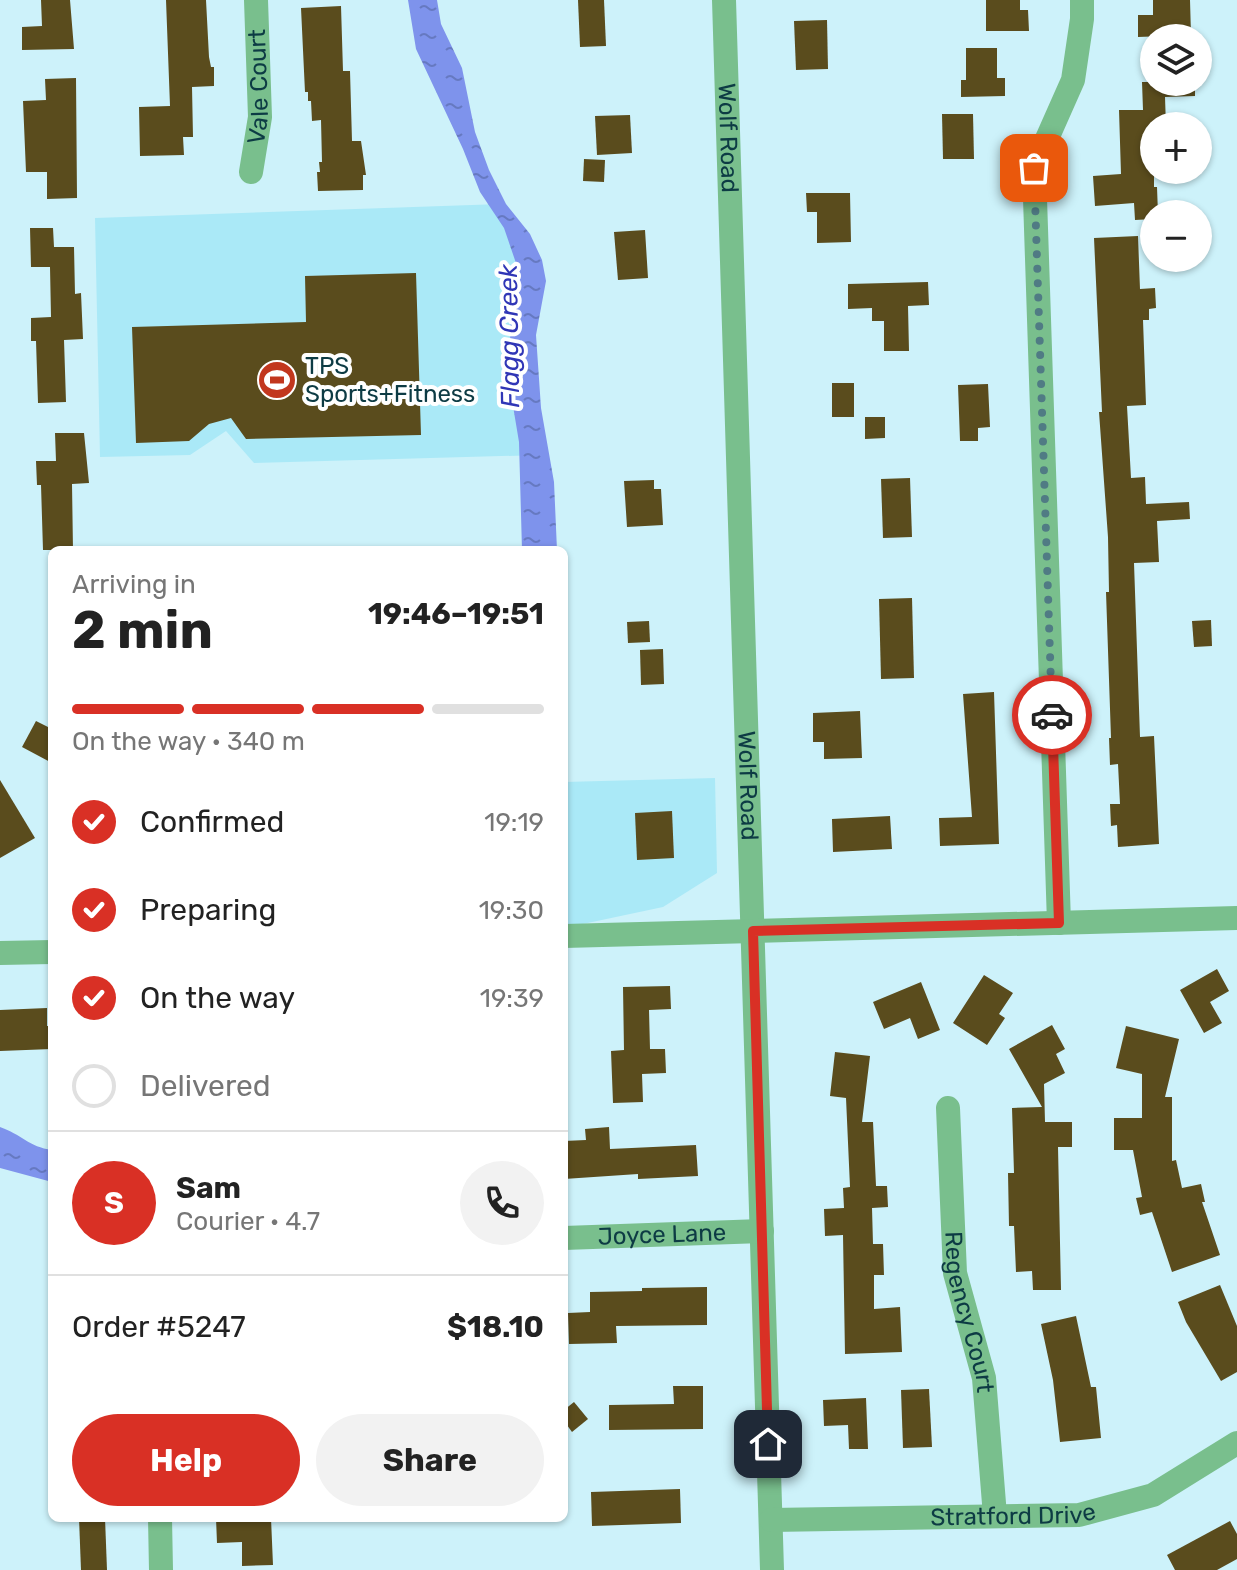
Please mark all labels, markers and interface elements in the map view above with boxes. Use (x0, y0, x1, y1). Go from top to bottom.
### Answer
map controls (1140, 24, 1212, 272)
button: layers (1140, 24, 1212, 96)
street label: Vale Court (242, 29, 274, 146)
street label: Wolf Road (713, 83, 744, 193)
button: + (1140, 112, 1212, 184)
pin (1000, 134, 1068, 202)
icon: bag (1012, 146, 1056, 190)
button: − (1140, 200, 1212, 272)
water label: Flagg Creek (493, 263, 526, 408)
place label: TPS Sports+Fitness (305, 352, 475, 408)
sports icon: TPS Sports+Fitness (256, 359, 298, 401)
text: Arriving in (72, 569, 196, 600)
text: 19:46–19:51 (368, 596, 544, 632)
text: 2 min (72, 599, 213, 661)
courier (1012, 675, 1092, 755)
icon: car (1030, 693, 1074, 737)
text: On the way · 340 m (72, 726, 305, 757)
street label: Wolf Road (732, 730, 764, 841)
icon: check (72, 800, 116, 844)
text: Confirmed (140, 804, 284, 840)
text: 19:19 (484, 807, 544, 838)
icon: check (72, 888, 116, 932)
text: Preparing (140, 892, 276, 928)
text: 19:30 (479, 895, 544, 926)
icon: check (72, 976, 116, 1020)
text: On the way (140, 980, 295, 1016)
text: 19:39 (480, 983, 544, 1014)
text: Delivered (140, 1068, 271, 1104)
button: phone (460, 1161, 544, 1245)
text: Sam (176, 1170, 241, 1206)
text: S (104, 1185, 124, 1221)
text: Courier · 4.7 (176, 1206, 320, 1237)
street label: Joyce Lane (597, 1218, 727, 1251)
street label: Regency Court (939, 1231, 999, 1394)
text: Order #5247 (72, 1309, 246, 1345)
text: $18.10 (447, 1309, 544, 1345)
pin (734, 1410, 802, 1478)
button: Help (72, 1414, 300, 1506)
button: Share (316, 1414, 544, 1506)
icon: home (746, 1422, 790, 1466)
street label: Stratford Drive (930, 1497, 1099, 1531)

